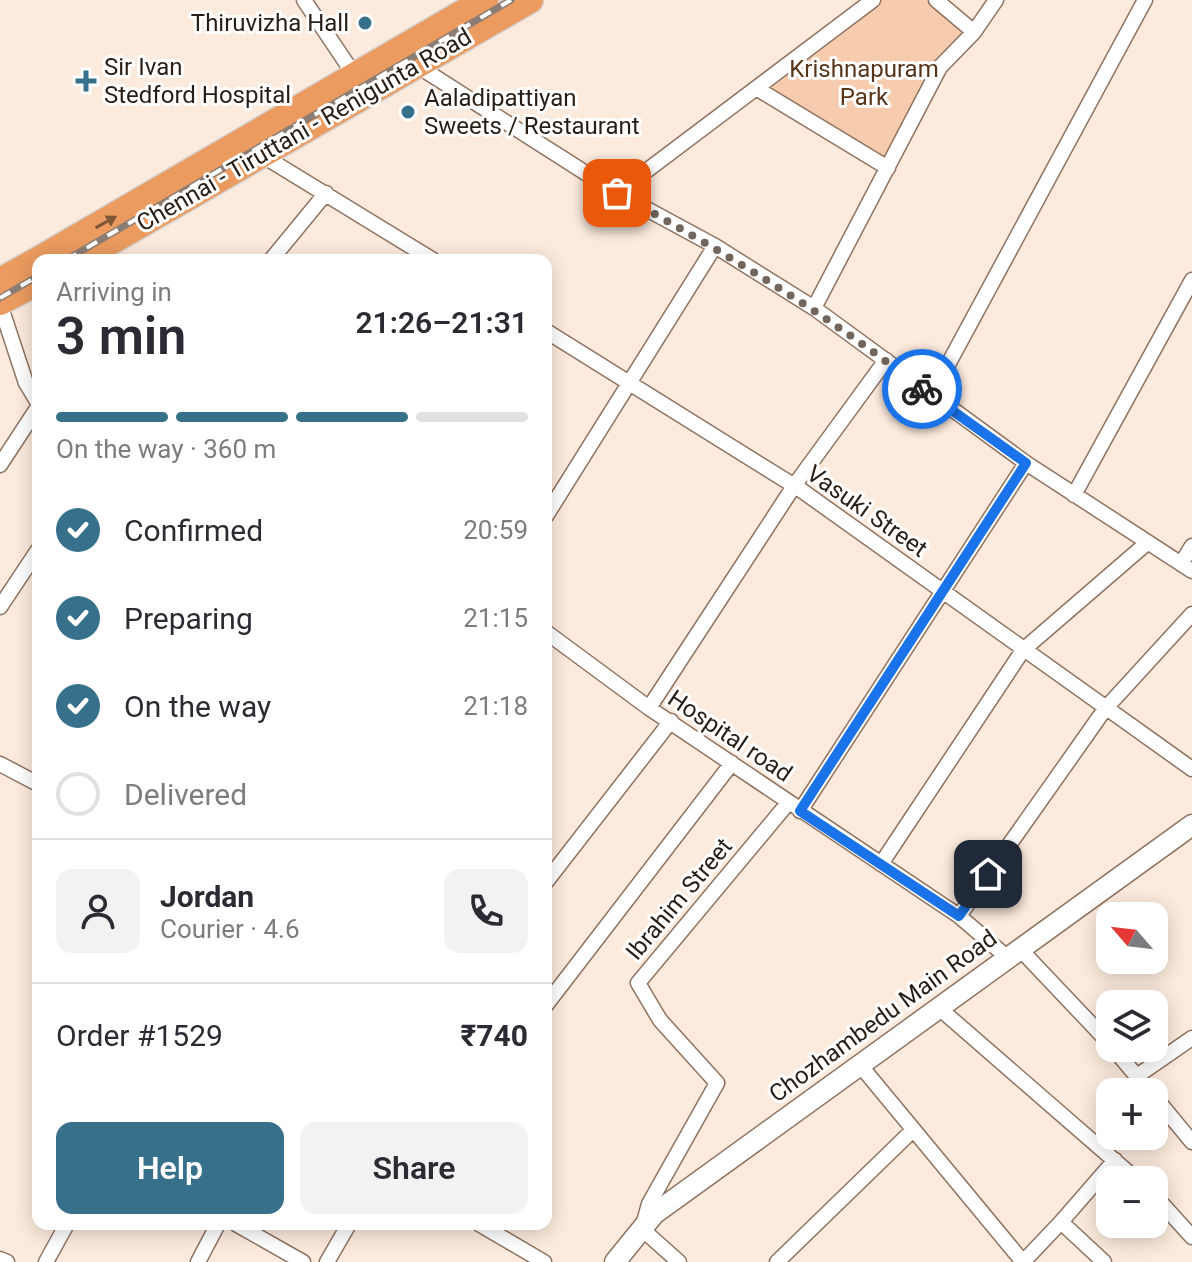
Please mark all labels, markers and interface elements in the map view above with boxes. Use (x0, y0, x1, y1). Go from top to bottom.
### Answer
place label: Thiruvizha Hall (191, 9, 349, 37)
marker: Thiruvizha Hall (356, 14, 374, 32)
street label: Chennai - Tiruttani - Renigunta Road (132, 23, 476, 237)
place label: Sir Ivan Stedford Hospital (104, 53, 291, 109)
park label: Krishnapuram Park (789, 55, 939, 111)
marker: Sir Ivan Stedford Hospital (75, 70, 97, 92)
place label: Aaladipattiyan Sweets / Restaurant (424, 84, 640, 140)
marker: Aaladipattiyan Sweets / Restaurant (399, 103, 417, 121)
pin (583, 159, 651, 227)
icon: bag (595, 171, 639, 215)
one-way arrow (95, 215, 117, 229)
text: Arriving in (56, 277, 172, 307)
text: 21:26–21:31 (355, 305, 528, 340)
text: 3 min (56, 306, 186, 367)
courier (882, 349, 962, 429)
icon: bike (900, 367, 944, 411)
text: On the way · 360 m (56, 434, 276, 464)
street label: Vasuki Street (801, 459, 933, 563)
icon: check (56, 508, 100, 552)
text: Confirmed (124, 513, 263, 548)
text: 20:59 (463, 515, 528, 545)
icon: check (56, 596, 100, 640)
text: Preparing (124, 601, 253, 636)
text: 21:15 (463, 603, 528, 633)
icon: check (56, 684, 100, 728)
street label: Hospital road (663, 684, 797, 788)
text: On the way (124, 689, 271, 724)
text: 21:18 (463, 691, 528, 721)
text: Delivered (124, 777, 247, 812)
street label: Ibrahim Street (620, 832, 738, 965)
pin (954, 840, 1022, 908)
icon: home (966, 852, 1010, 896)
button: person (56, 869, 140, 953)
button: phone (444, 869, 528, 953)
text: Jordan (160, 879, 254, 914)
north arrow (1096, 902, 1168, 974)
map controls (1096, 902, 1168, 1238)
text: Courier · 4.6 (160, 914, 300, 944)
street label: Chozhambedu Main Road (764, 924, 1002, 1108)
button: layers (1096, 990, 1168, 1062)
text: Order #1529 (56, 1018, 223, 1053)
text: ₹740 (461, 1018, 528, 1053)
button: + (1096, 1078, 1168, 1150)
button: Help (56, 1122, 284, 1214)
button: Share (300, 1122, 528, 1214)
button: − (1096, 1166, 1168, 1238)

